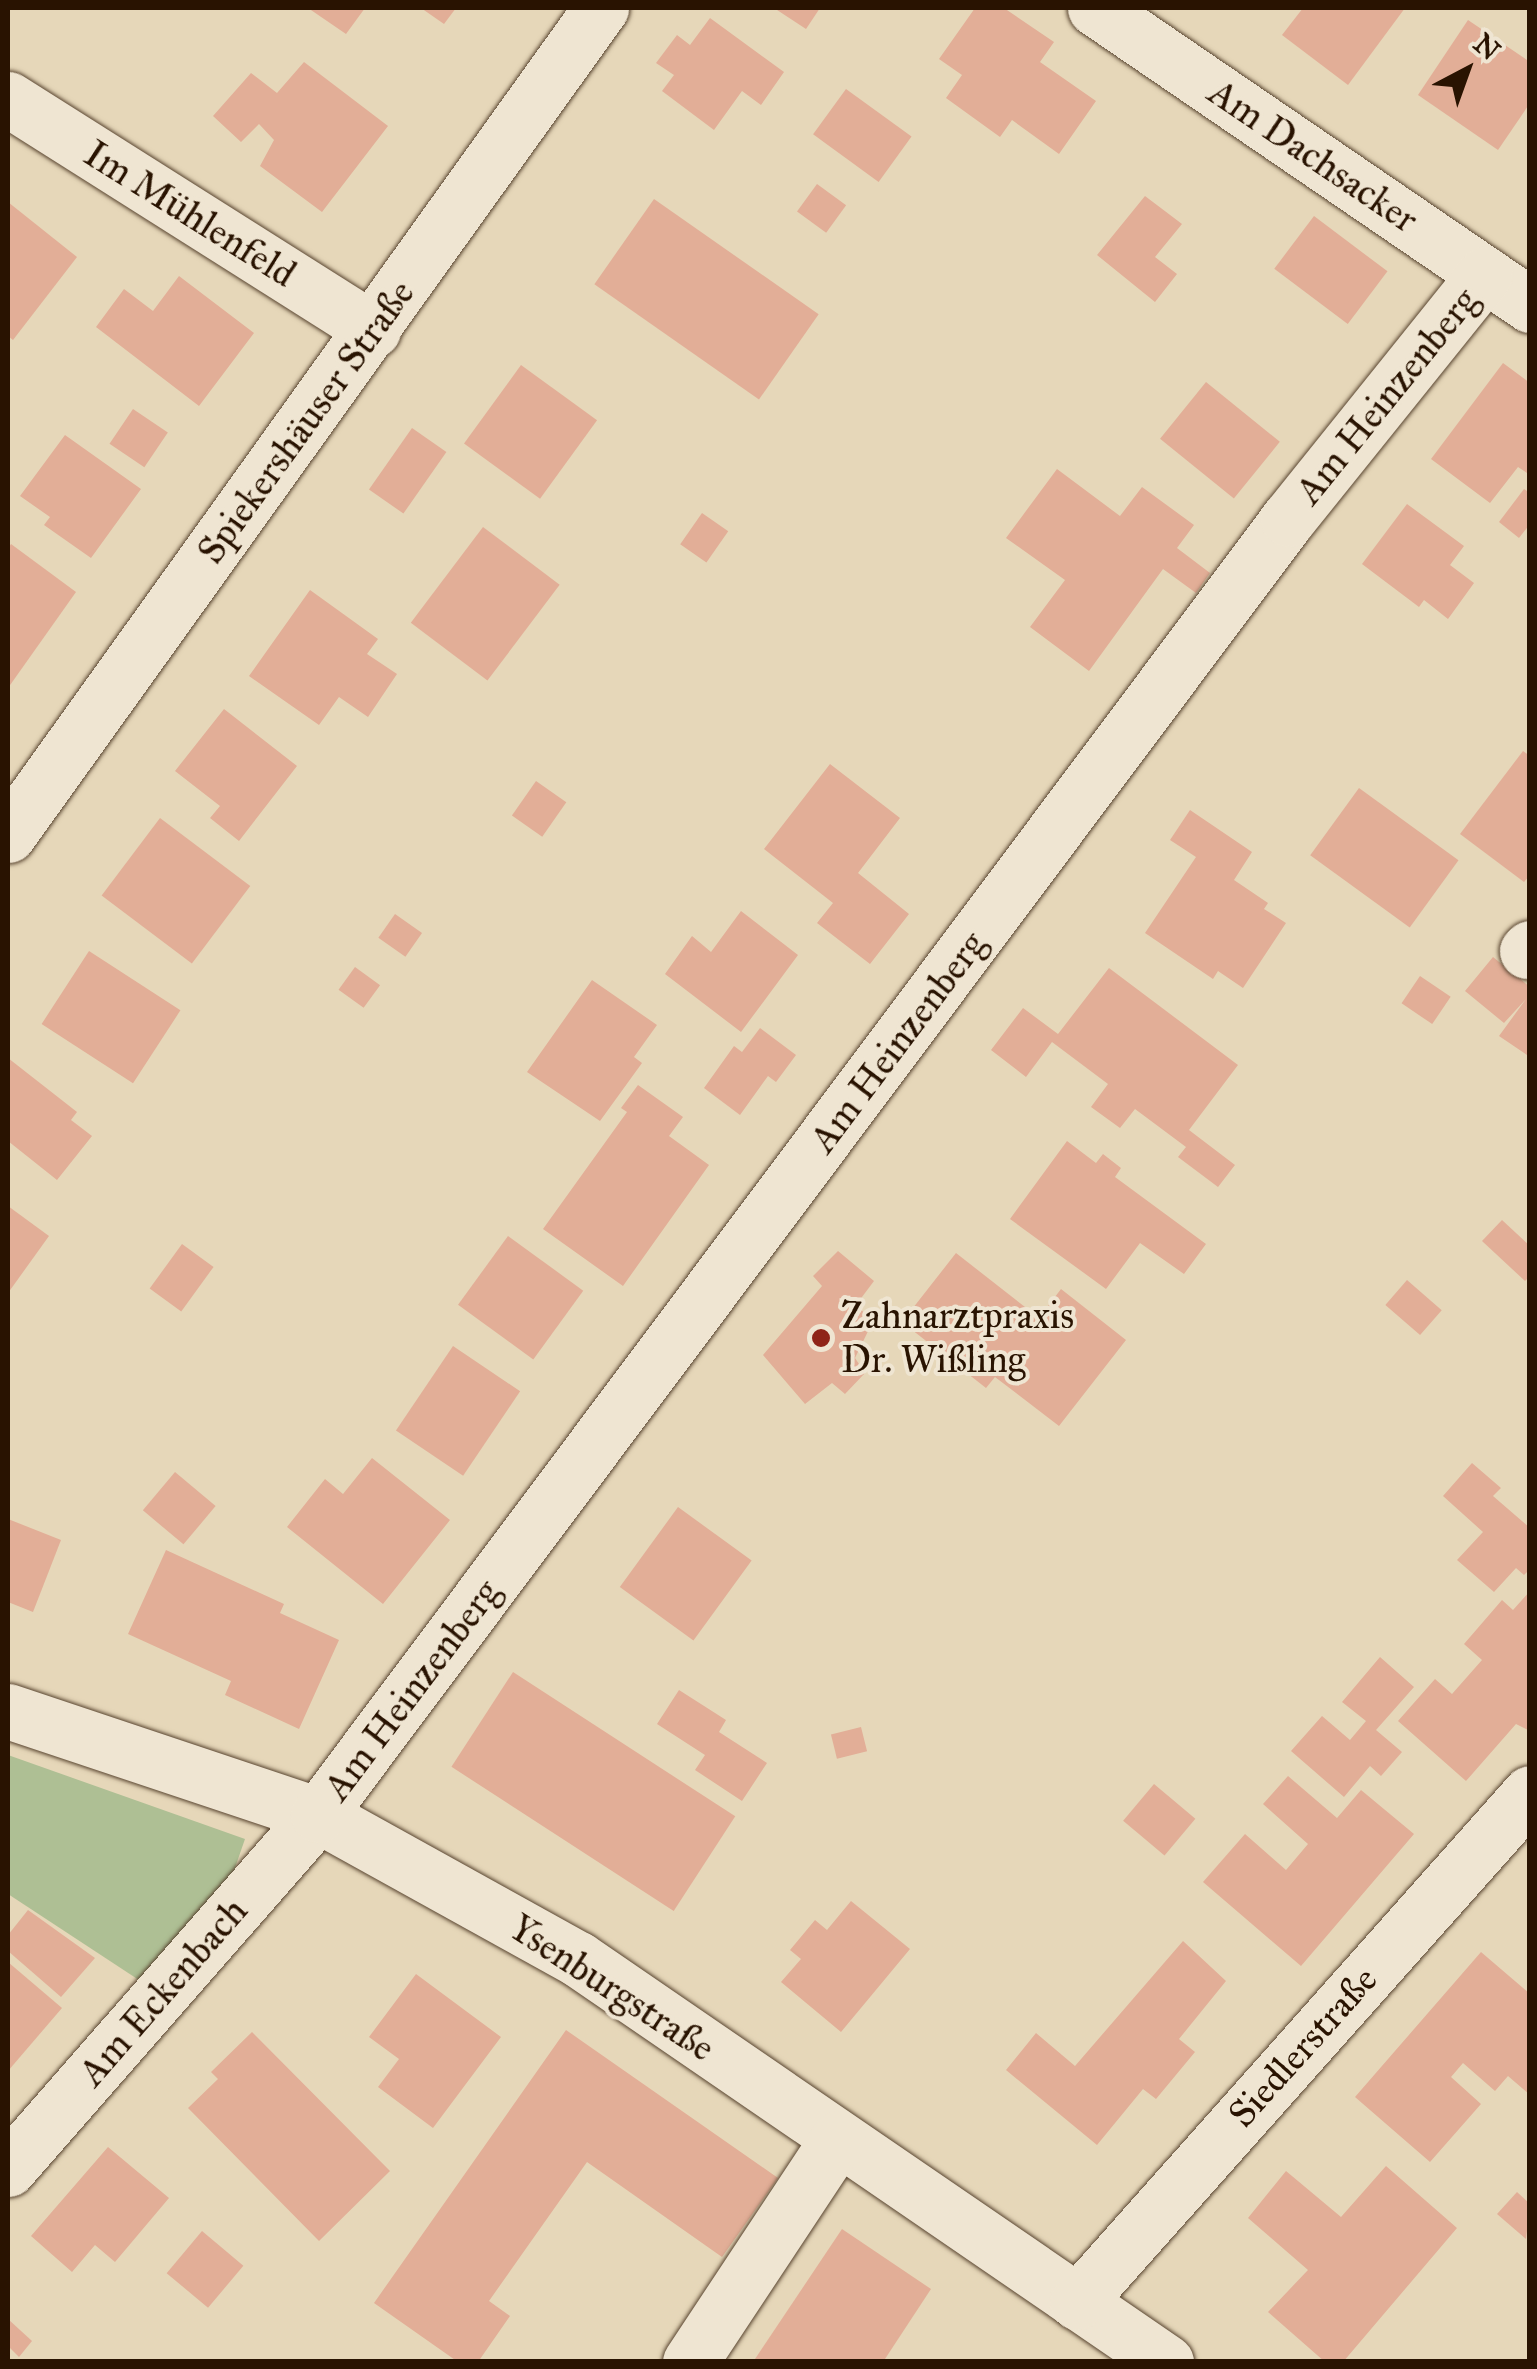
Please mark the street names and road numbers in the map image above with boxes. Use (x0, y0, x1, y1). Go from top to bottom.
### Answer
street label: Am Dachsacker (1200, 69, 1426, 243)
street label: Im Mühlenfeld (76, 131, 304, 297)
street label: Spiekershäuser Straße (188, 272, 424, 572)
street label: Am Heinzenberg (1286, 279, 1488, 513)
street label: Am Heinzenberg (800, 922, 996, 1162)
street label: Am Heinzenberg (314, 1570, 510, 1810)
street label: Am Eckenbach (69, 1889, 257, 2095)
street label: Ysenburgstraße (501, 1905, 723, 2071)
street label: Siedlerstraße (1219, 1957, 1387, 2137)

